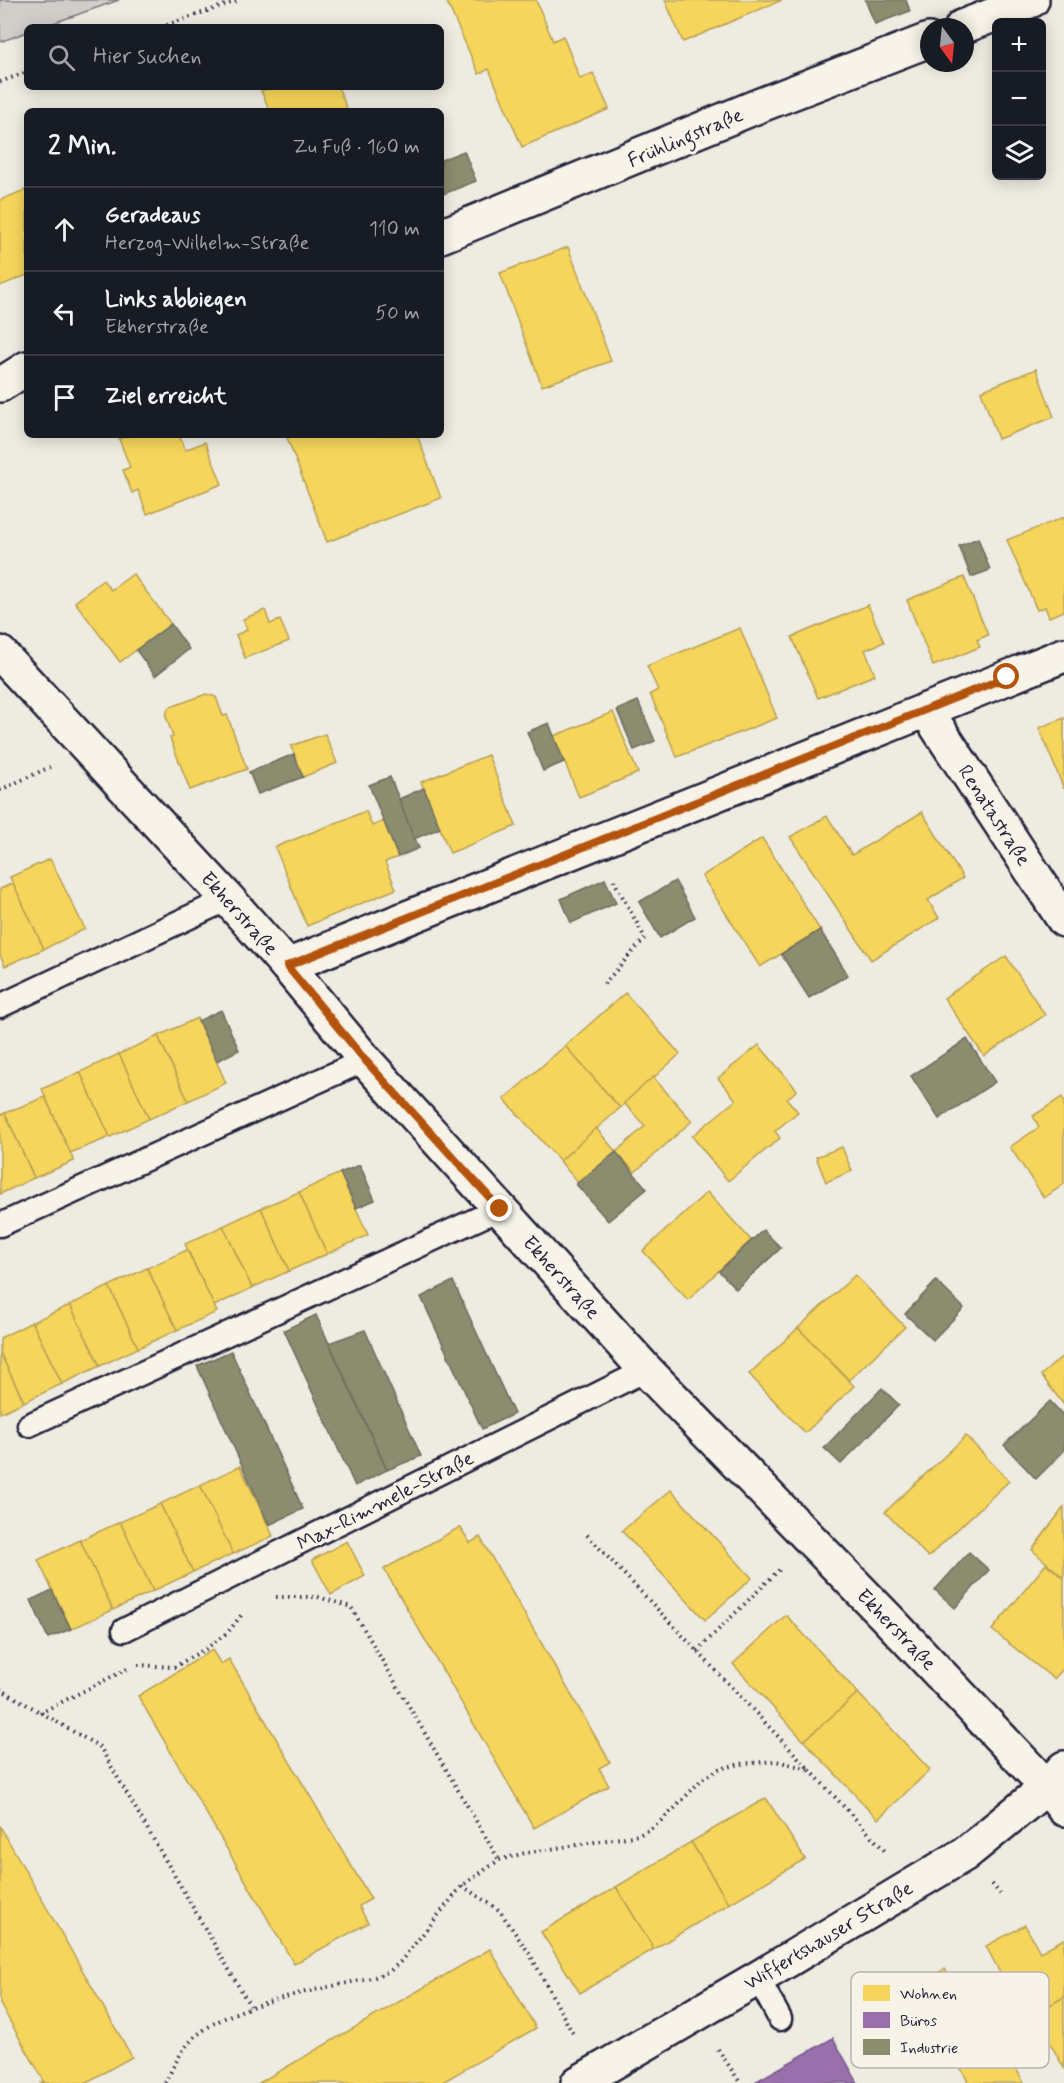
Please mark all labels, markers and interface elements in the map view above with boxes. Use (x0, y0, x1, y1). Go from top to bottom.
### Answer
north arrow (920, 18, 974, 72)
map controls (992, 18, 1046, 180)
button: + (992, 18, 1046, 72)
search box (24, 24, 444, 90)
icon: search (45, 41, 78, 74)
text: Hier suchen (93, 43, 202, 71)
button: − (992, 72, 1046, 126)
street label: Frühlingstraße (624, 102, 748, 177)
button: layers (992, 126, 1046, 180)
text: 2 Min. (48, 130, 116, 164)
text: Zu Fuß · 160 m (293, 134, 420, 161)
text: Geradeaus (105, 202, 200, 230)
icon: ahead (48, 213, 81, 246)
text: 110 m (369, 216, 420, 243)
text: Herzog-Wilhelm-Straße (105, 230, 309, 257)
text: Links abbiegen (105, 286, 247, 314)
icon: left (48, 297, 81, 330)
text: 50 m (375, 300, 420, 327)
text: Ekherstraße (105, 314, 209, 341)
icon: arrive (48, 381, 81, 414)
text: Ziel erreicht (105, 383, 227, 411)
route start (993, 663, 1019, 689)
street label: Renatastraße (951, 760, 1037, 872)
street label: Ekherstraße (194, 866, 284, 962)
route end (486, 1195, 512, 1221)
street label: Ekherstraße (516, 1230, 606, 1326)
street label: Max-Rimmele-Straße (293, 1445, 479, 1558)
street label: Ekherstraße (850, 1583, 942, 1677)
street label: Wiffertshauser Straße (739, 1875, 918, 1997)
legend (851, 1972, 1049, 2068)
text: Wohnen (900, 1984, 957, 2005)
text: Büros (900, 2011, 937, 2032)
text: Industrie (900, 2038, 958, 2059)

